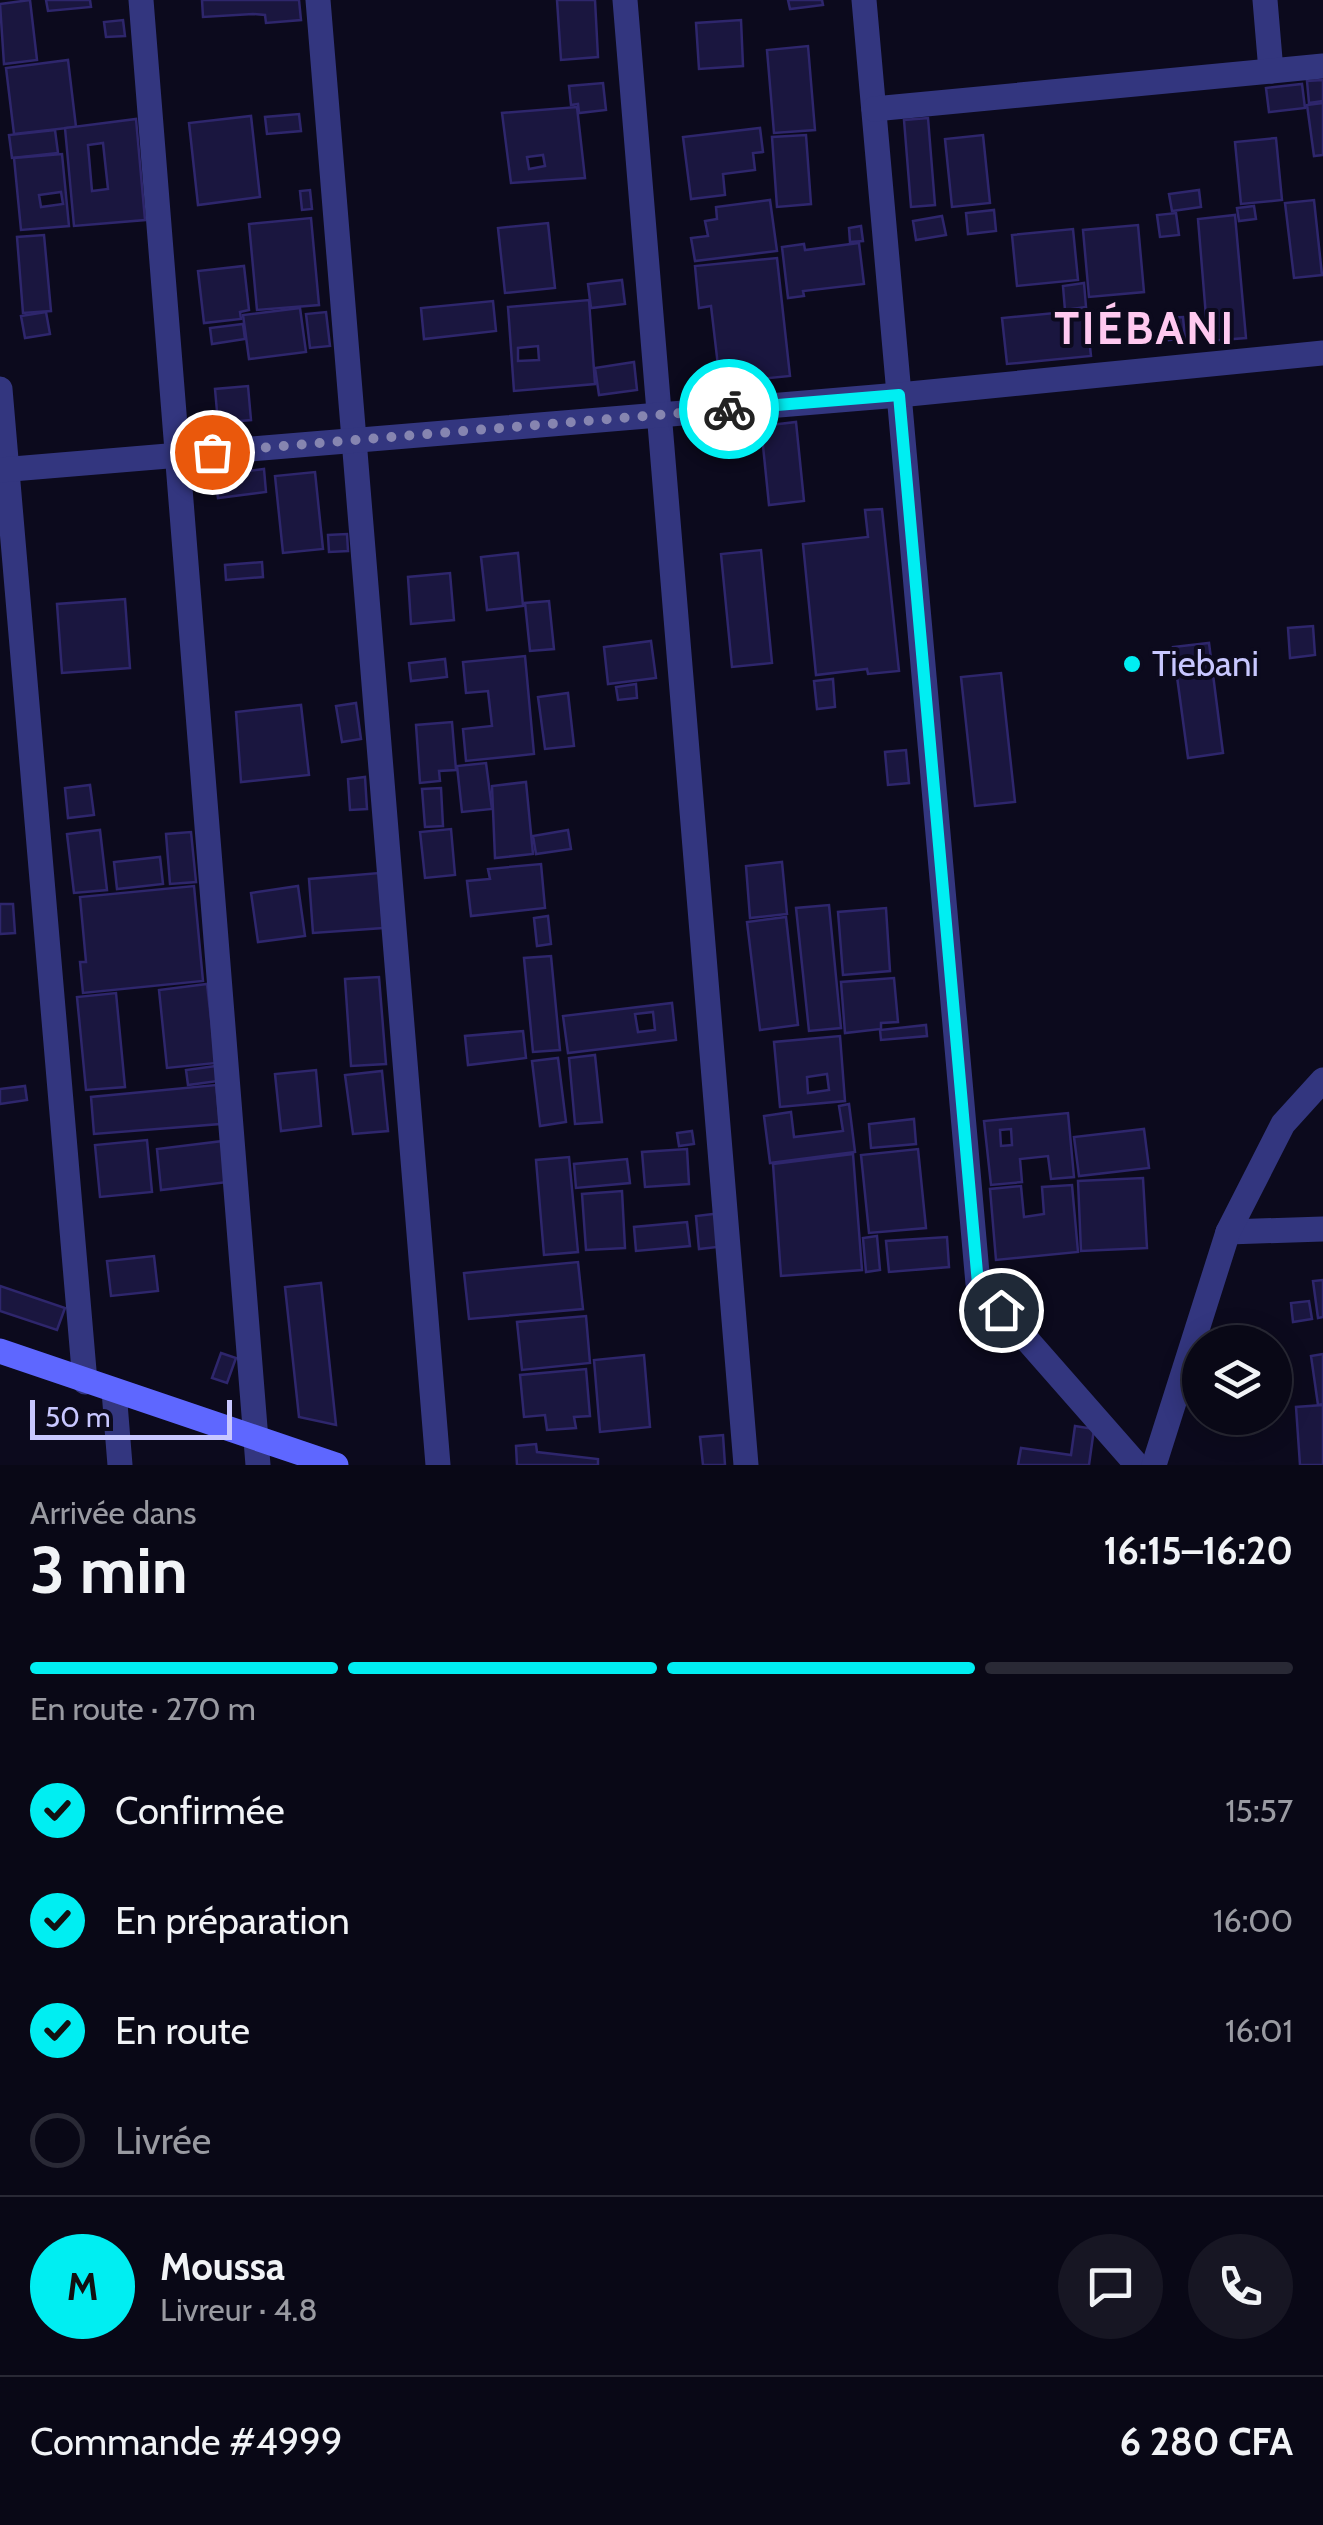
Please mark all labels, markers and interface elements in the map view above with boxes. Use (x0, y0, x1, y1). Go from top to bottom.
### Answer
district label: TIÉBANI (1054, 301, 1236, 355)
courier (679, 359, 779, 459)
icon: bike (702, 382, 757, 437)
pin (170, 410, 255, 495)
icon: bag (185, 425, 240, 480)
place label: Tiebani (1152, 642, 1259, 685)
marker: Tiebani (1121, 653, 1143, 675)
pin (959, 1268, 1044, 1353)
icon: home (974, 1283, 1029, 1338)
map controls (1182, 1325, 1292, 1435)
button: layers (1182, 1325, 1292, 1435)
scale bar (30, 1395, 232, 1440)
text: 50 m (45, 1400, 111, 1434)
text: Arrivée dans (30, 1493, 196, 1532)
text: 16:15–16:20 (1103, 1527, 1293, 1574)
text: 3 min (30, 1530, 188, 1609)
text: En route · 270 m (30, 1689, 256, 1728)
icon: check (30, 1783, 85, 1838)
text: Confirmée (115, 1787, 285, 1834)
text: 15:57 (1225, 1791, 1293, 1830)
icon: check (30, 1893, 85, 1948)
text: En préparation (115, 1897, 350, 1944)
text: 16:00 (1213, 1901, 1293, 1940)
icon: check (30, 2003, 85, 2058)
text: En route (115, 2007, 250, 2054)
text: 16:01 (1225, 2011, 1293, 2050)
text: Livrée (115, 2117, 211, 2164)
button: chat (1058, 2234, 1163, 2339)
button: phone (1188, 2234, 1293, 2339)
text: Moussa (160, 2243, 285, 2290)
text: M (67, 2263, 98, 2310)
text: Livreur · 4.8 (160, 2290, 318, 2329)
text: Commande #4999 (30, 2418, 342, 2465)
text: 6 280 CFA (1120, 2418, 1293, 2465)

